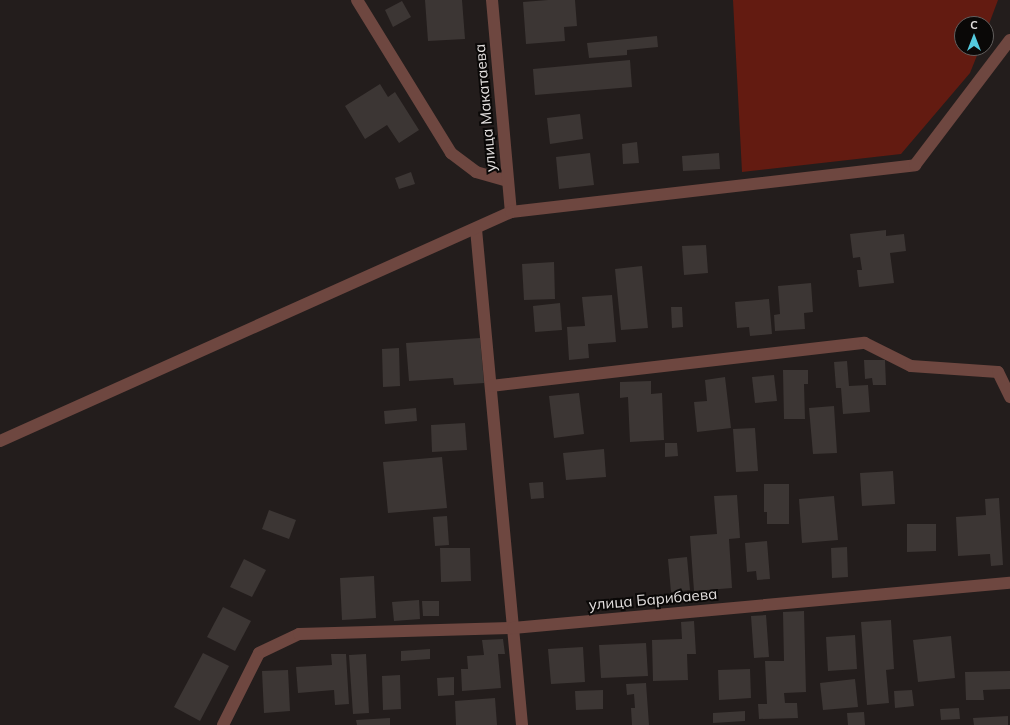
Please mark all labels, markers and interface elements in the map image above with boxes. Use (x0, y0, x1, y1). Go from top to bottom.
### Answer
north arrow (954, 16, 994, 56)
text: С (970, 18, 978, 32)
street label: улица Макатаева (470, 43, 500, 173)
street label: улица Барибаева (588, 584, 718, 614)

